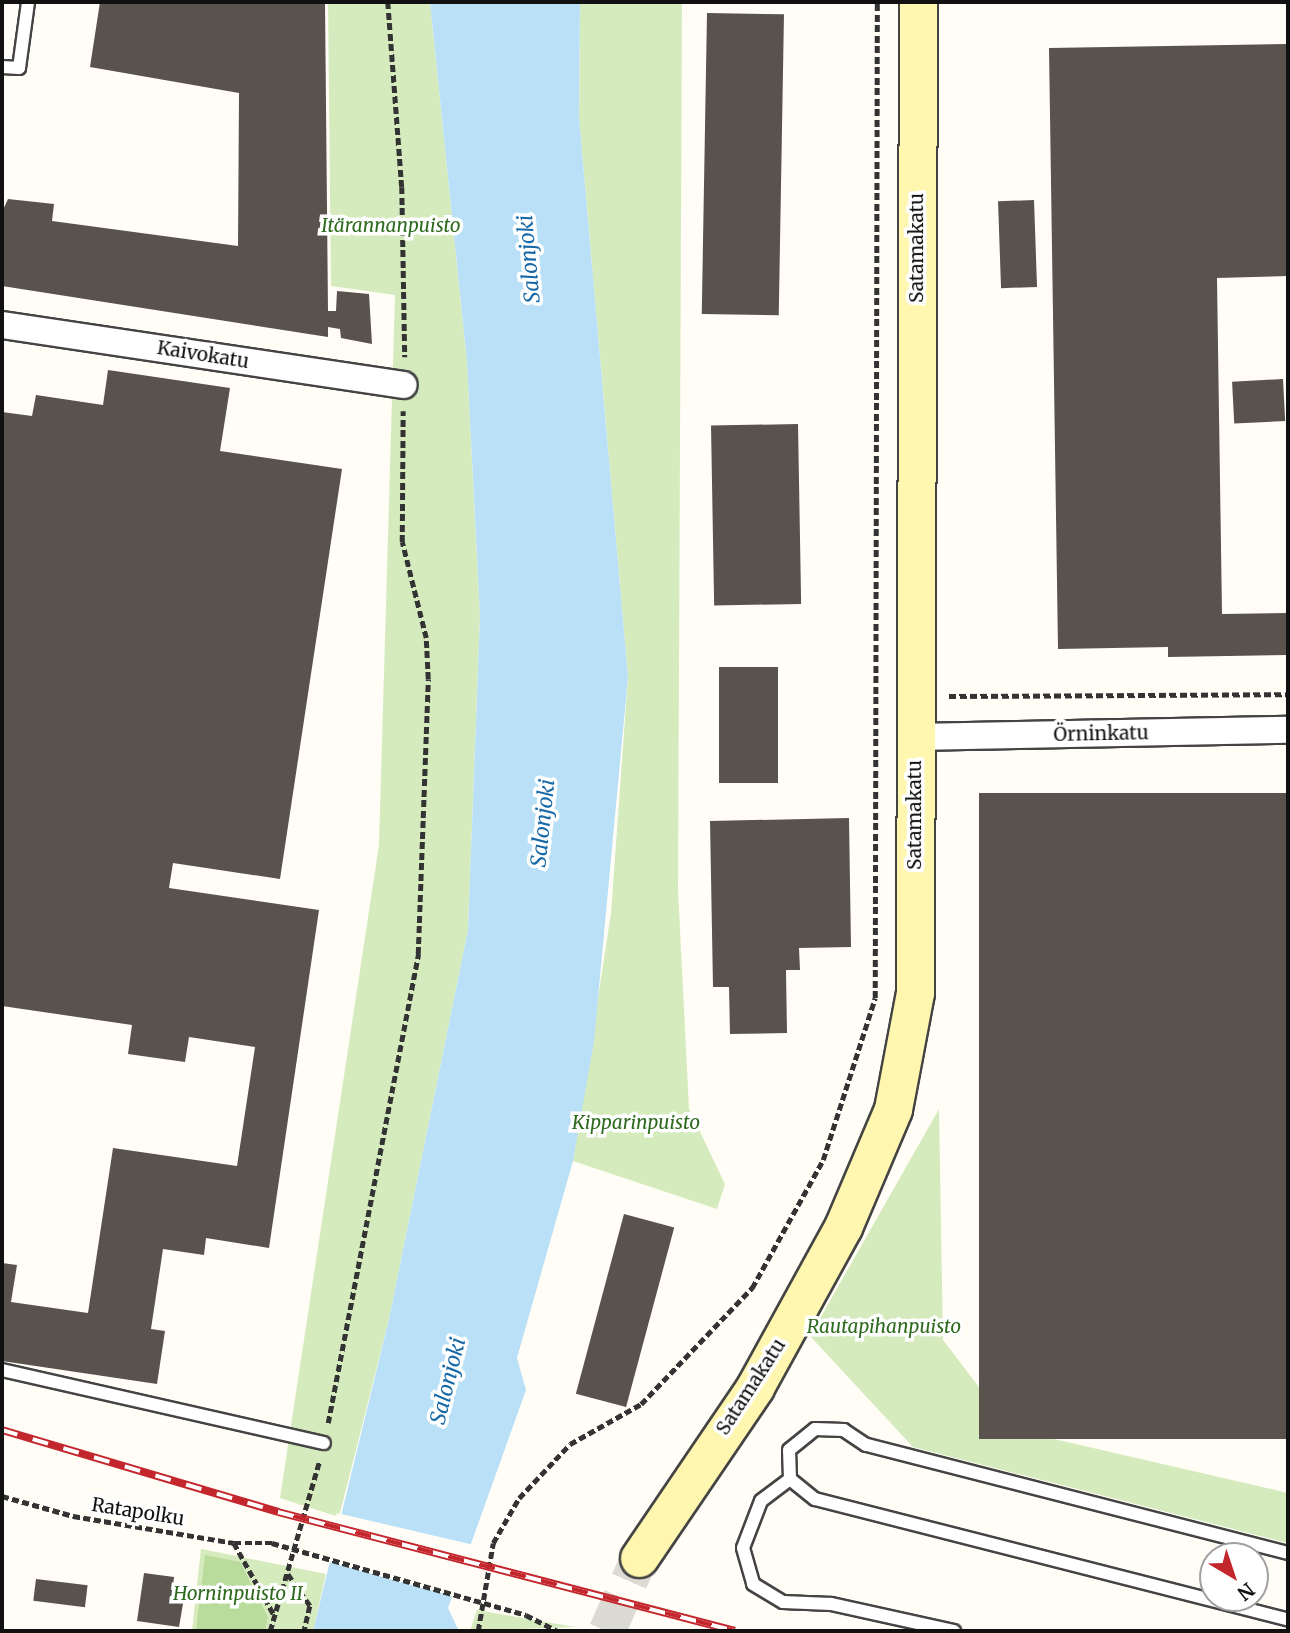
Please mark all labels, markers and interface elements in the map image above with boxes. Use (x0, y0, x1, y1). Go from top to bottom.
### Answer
street label: Satamakatu (906, 193, 928, 303)
water label: Salonjoki (513, 214, 545, 304)
park label: Itärannanpuisto (321, 215, 461, 237)
street label: Kaivokatu (155, 336, 251, 374)
street label: Örninkatu (1053, 722, 1149, 746)
street label: Satamakatu (904, 760, 926, 870)
water label: Salonjoki (526, 778, 560, 868)
park label: Kipparinpuisto (572, 1112, 700, 1134)
park label: Rautapihanpuisto (807, 1316, 961, 1338)
water label: Salonjoki (425, 1335, 471, 1427)
street label: Satamakatu (712, 1335, 790, 1439)
street label: Ratapolku (90, 1493, 186, 1531)
north arrow (1199, 1542, 1269, 1612)
text: N (1233, 1578, 1259, 1606)
park label: Horninpuisto II (173, 1583, 303, 1605)

